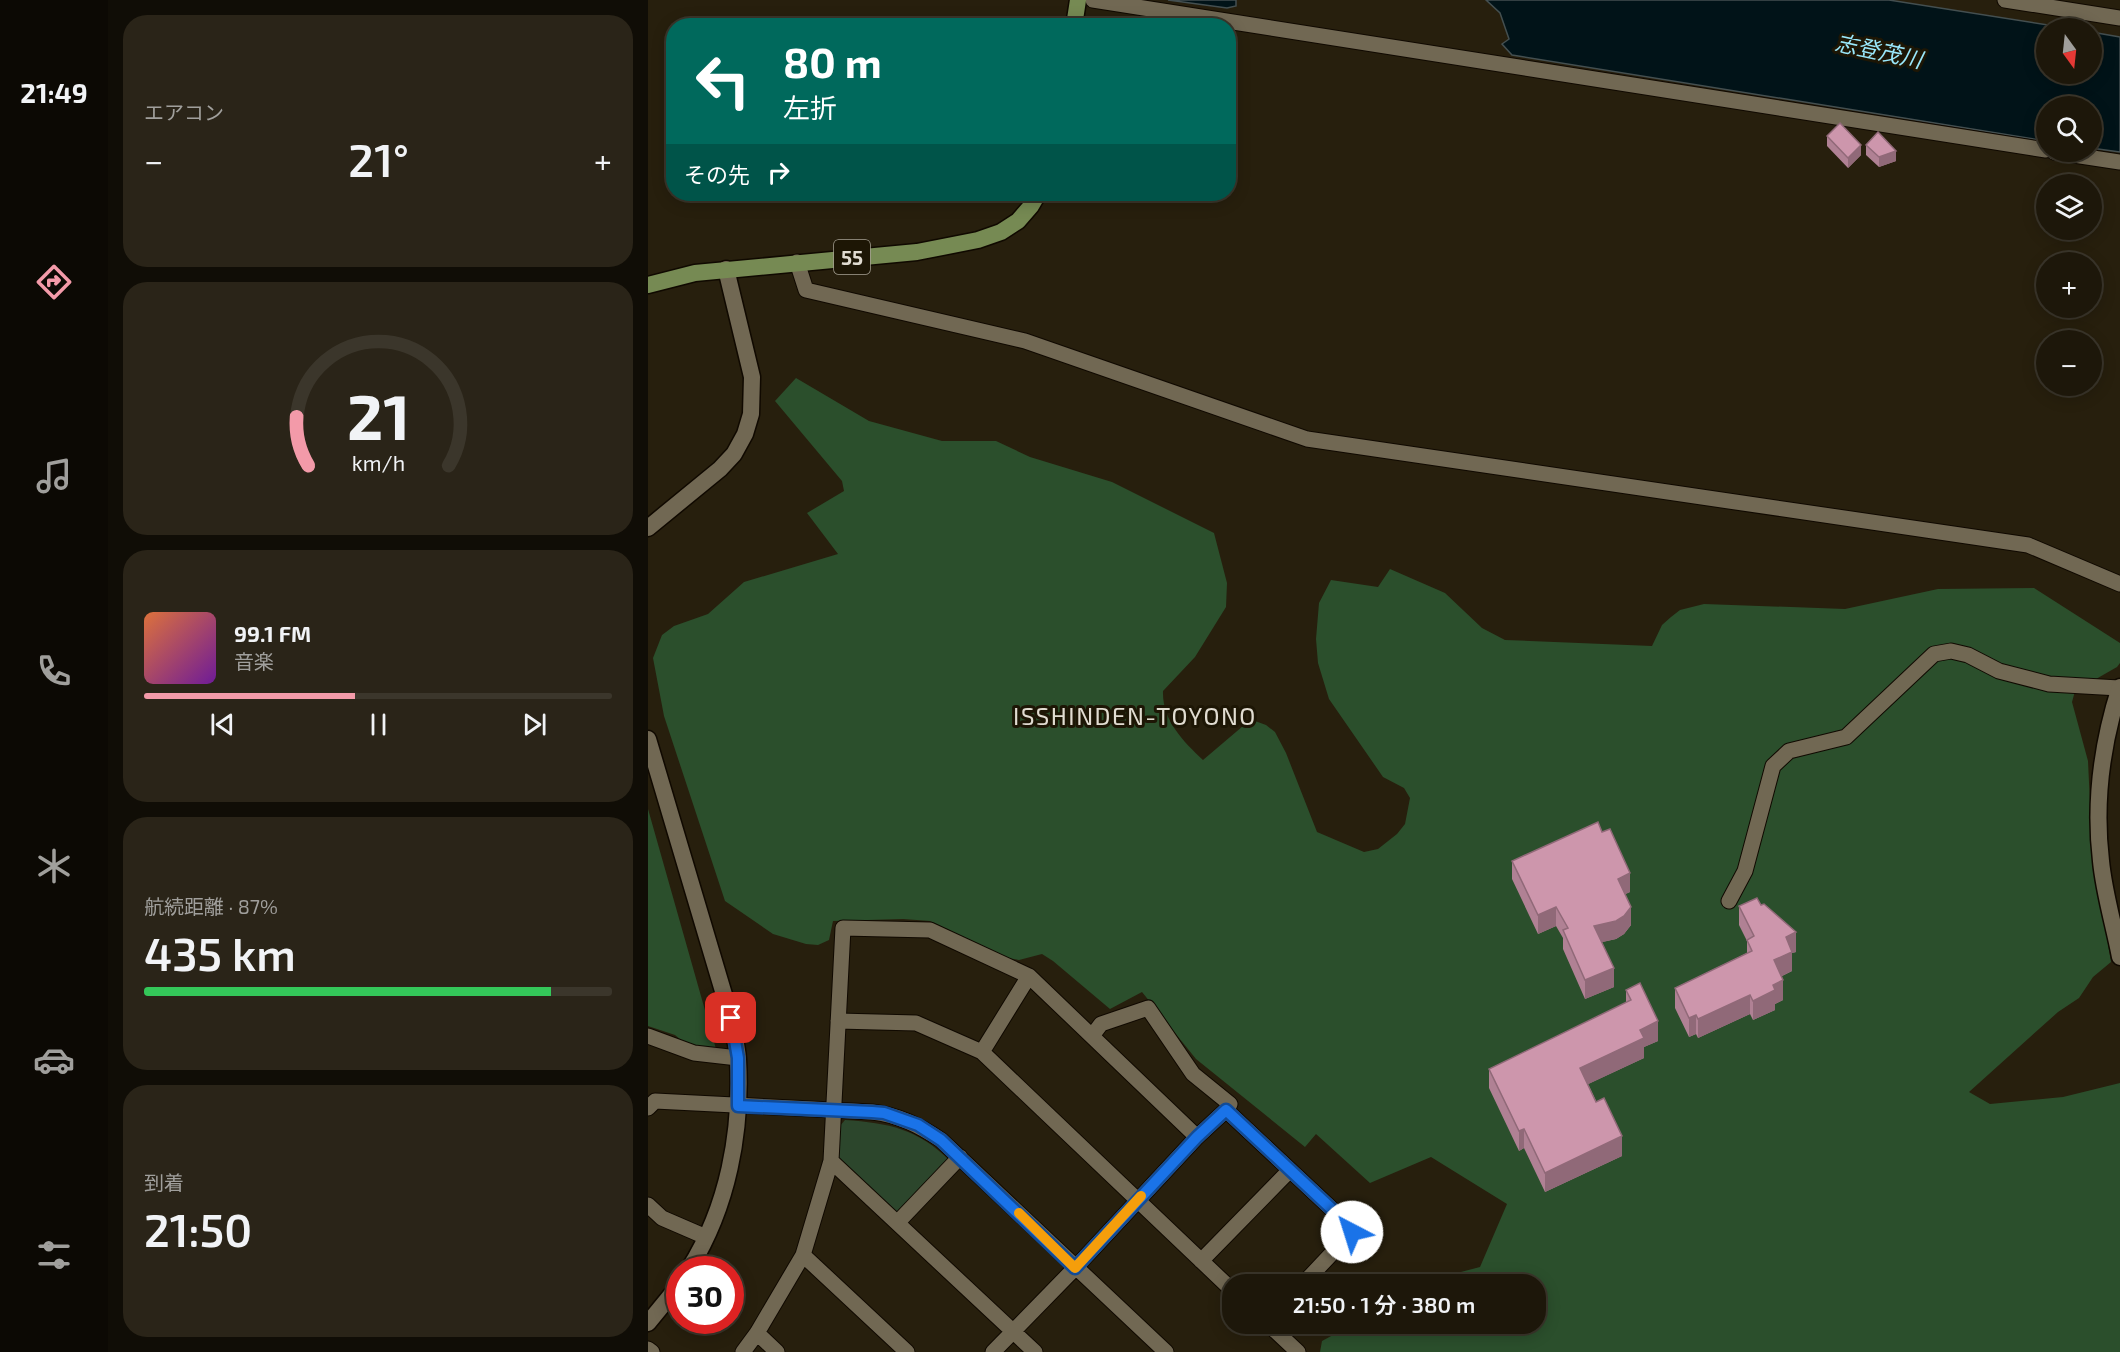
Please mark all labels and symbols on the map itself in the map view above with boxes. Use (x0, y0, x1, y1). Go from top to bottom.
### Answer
north arrow (2036, 18, 2102, 84)
water label: 志登茂川 (1833, 28, 1927, 72)
road number: 55 (834, 240, 870, 274)
district label: ISSHINDEN-TOYONO (1013, 701, 1257, 730)
pin (705, 992, 756, 1043)
position arrow (1320, 1200, 1384, 1264)
speed limit sign: 30 (666, 1256, 744, 1334)

